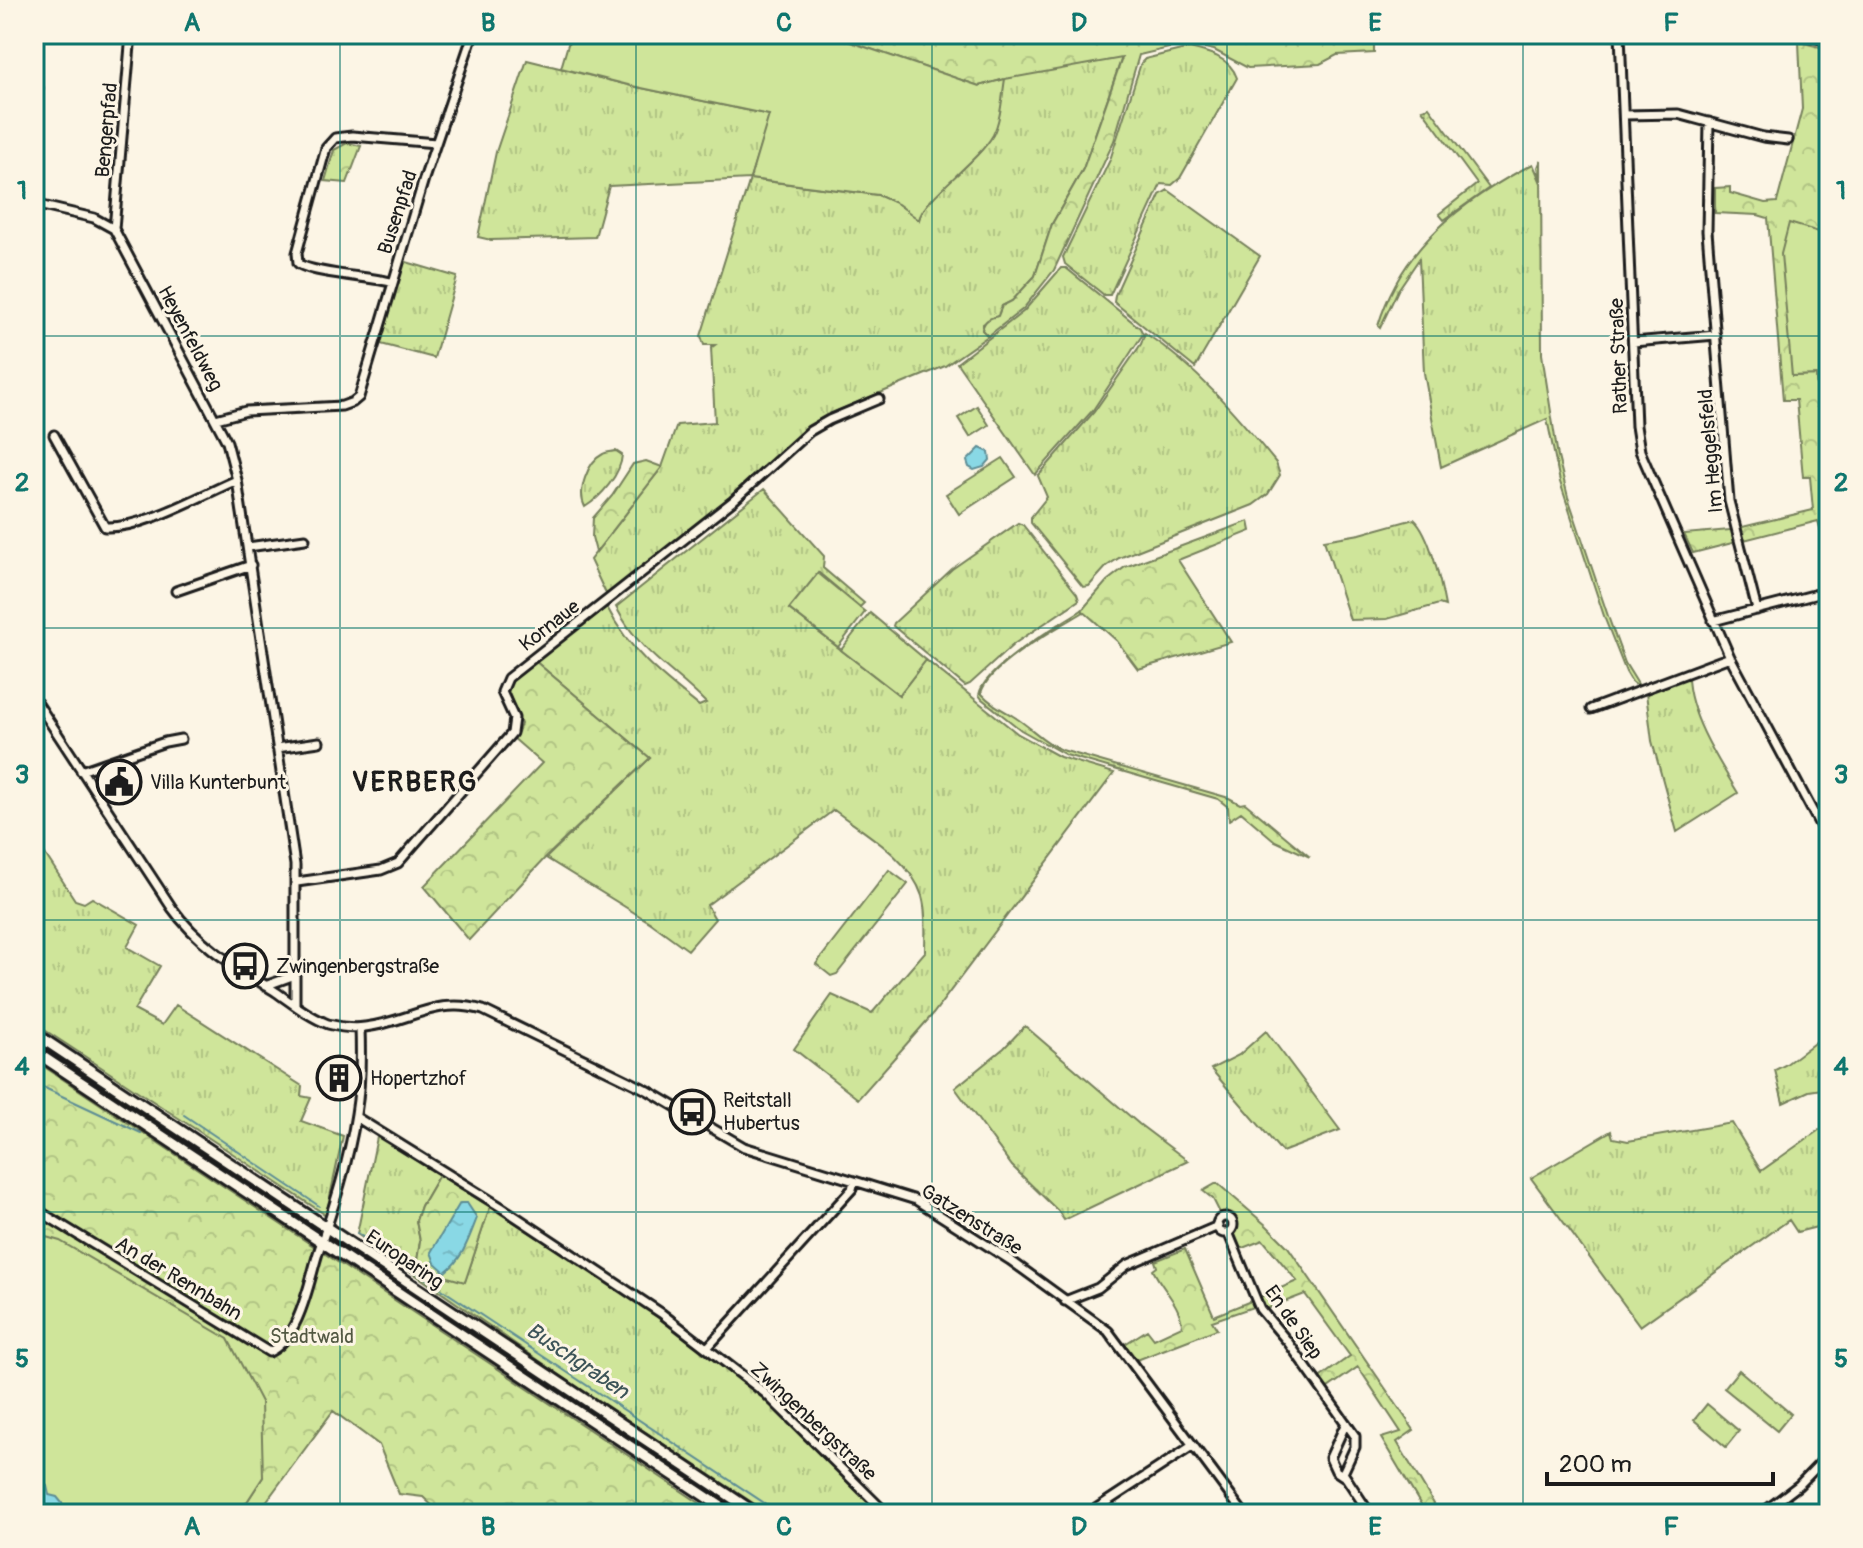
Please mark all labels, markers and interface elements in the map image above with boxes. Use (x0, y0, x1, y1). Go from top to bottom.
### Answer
text: A (184, 7, 201, 39)
text: B (481, 7, 495, 39)
text: C (776, 7, 792, 39)
text: D (1071, 7, 1087, 39)
text: E (1368, 7, 1382, 39)
text: F (1663, 7, 1679, 39)
street label: Bengerpfad (90, 82, 123, 178)
street label: Busenpfad (372, 167, 423, 257)
text: 1 (17, 175, 27, 207)
text: 1 (1836, 175, 1846, 207)
street label: Heyenfeldweg (152, 281, 229, 395)
street label: Rather Straße (1604, 297, 1633, 414)
street label: Im Heggelsfeld (1693, 388, 1728, 514)
text: 2 (15, 467, 29, 499)
text: 2 (1834, 467, 1848, 499)
street label: Kornaue (514, 594, 585, 657)
public building icon: Villa Kunterbunt (95, 758, 143, 806)
text: 3 (15, 759, 29, 791)
text: 3 (1834, 759, 1848, 791)
district label: VERBERG (352, 765, 478, 800)
place label: Villa Kunterbunt (150, 770, 287, 795)
bus stop icon: Zwingenbergstraße (221, 942, 269, 990)
place label: Zwingenbergstraße (276, 954, 439, 979)
text: 4 (14, 1051, 30, 1083)
text: 4 (1833, 1051, 1849, 1083)
building icon: Hopertzhof (315, 1054, 363, 1102)
place label: Hopertzhof (370, 1066, 467, 1091)
bus stop icon: Reitstall Hubertus (668, 1088, 716, 1136)
place label: Reitstall Hubertus (723, 1088, 800, 1136)
street label: Gatzenstraße (916, 1178, 1027, 1261)
street label: Europaring (361, 1224, 449, 1295)
street label: An der Rennbahn (111, 1231, 247, 1326)
street label: En de Siep (1259, 1280, 1328, 1364)
water label: Buschgraben (521, 1316, 635, 1406)
park label: Stadtwald (270, 1324, 354, 1349)
text: 5 (15, 1343, 29, 1375)
text: 5 (1834, 1343, 1848, 1375)
street label: Zwingenbergstraße (745, 1357, 882, 1486)
scale bar (1547, 1436, 1773, 1486)
text: 200 m (1559, 1450, 1632, 1479)
text: A (184, 1511, 201, 1543)
text: B (481, 1511, 495, 1543)
text: C (776, 1511, 792, 1543)
text: D (1071, 1511, 1087, 1543)
text: E (1368, 1511, 1382, 1543)
text: F (1663, 1511, 1679, 1543)

